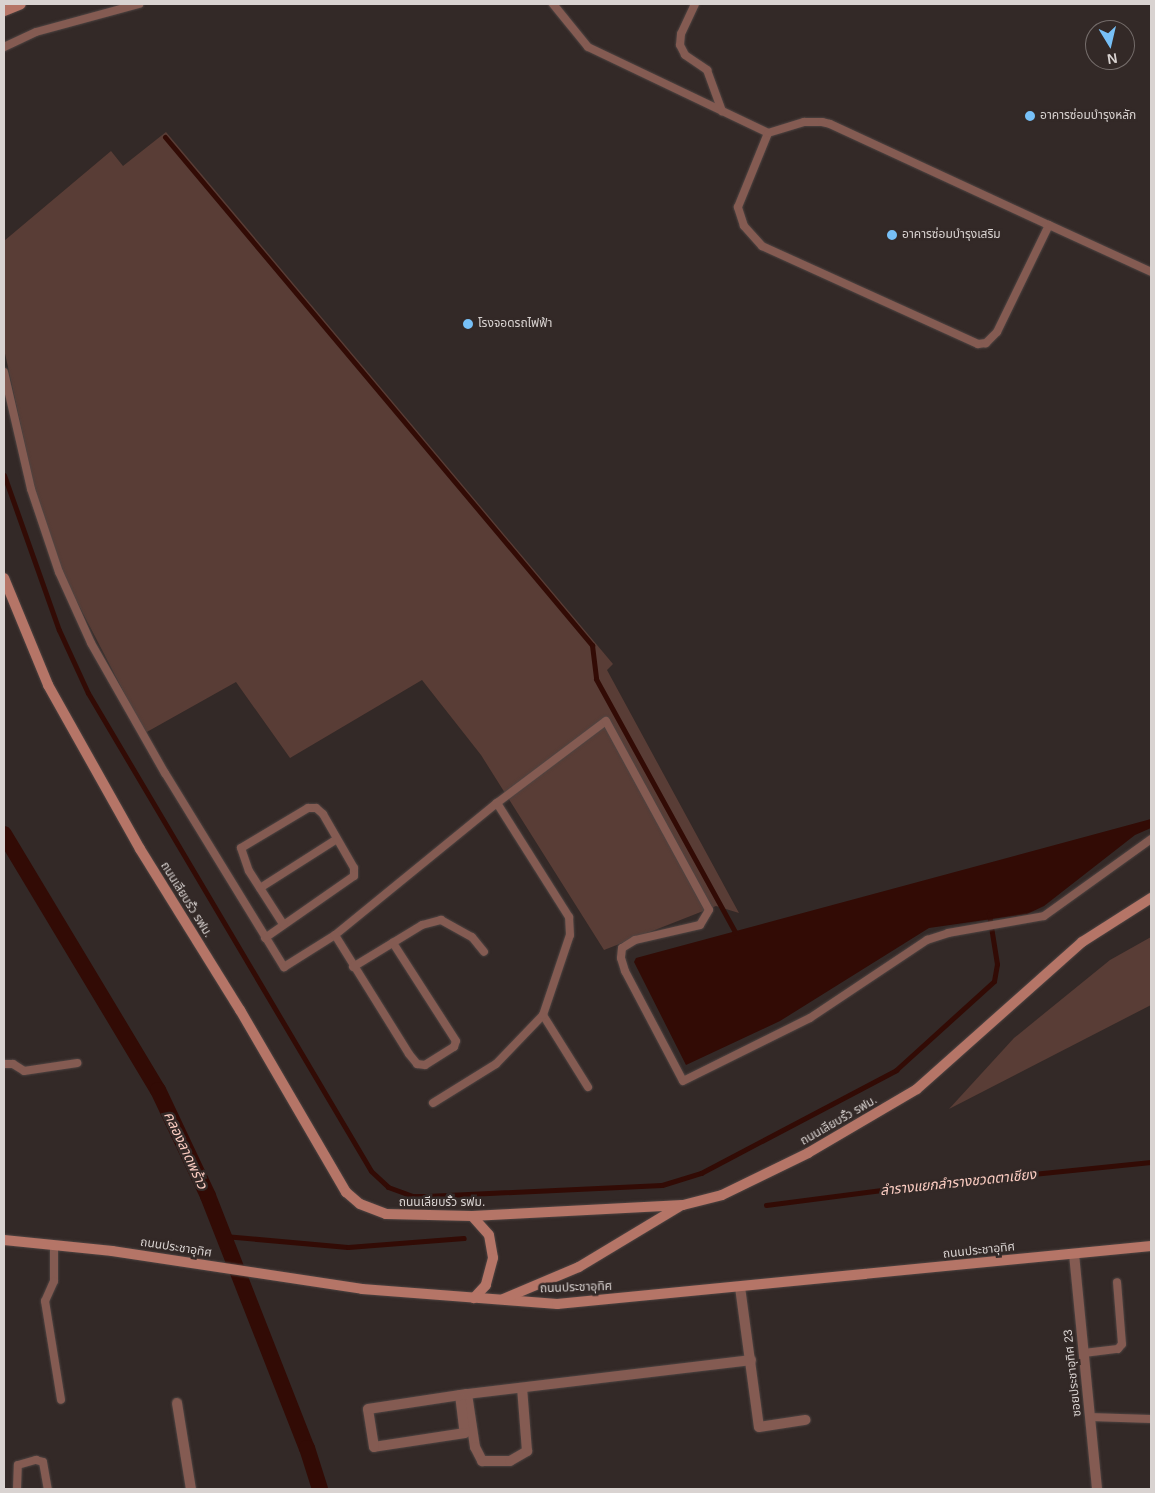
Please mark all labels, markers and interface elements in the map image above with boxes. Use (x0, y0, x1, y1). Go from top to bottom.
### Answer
north arrow (1085, 20, 1135, 70)
text: N (1106, 50, 1118, 68)
place label: อาคารซ่อมบำรุงหลัก (1040, 109, 1136, 123)
marker: อาคารซ่อมบำรุงหลัก (1024, 110, 1036, 122)
place label: อาคารซ่อมบำรุงเสริม (902, 228, 1001, 242)
marker: อาคารซ่อมบำรุงเสริม (886, 229, 898, 241)
place label: โรงจอดรถไฟฟ้า (478, 317, 552, 331)
marker: โรงจอดรถไฟฟ้า (462, 318, 474, 330)
street label: ถนนเลียบรั้ว รฟม. (157, 860, 215, 940)
street label: ถนนเลียบรั้ว รฟม. (798, 1093, 880, 1149)
water label: คลองลาดพร้าว (161, 1109, 211, 1191)
water label: ลำรางแยกลำรางชวดตาเชียง (879, 1165, 1037, 1199)
street label: ถนนเลียบรั้ว รฟม. (399, 1196, 485, 1210)
street label: ถนนประชาอุทิศ (139, 1235, 213, 1261)
street label: ถนนประชาอุทิศ (942, 1240, 1016, 1262)
street label: ถนนประชาอุทิศ (540, 1280, 612, 1296)
street label: ซอยประชาอุทิศ 23 (1061, 1329, 1085, 1417)

